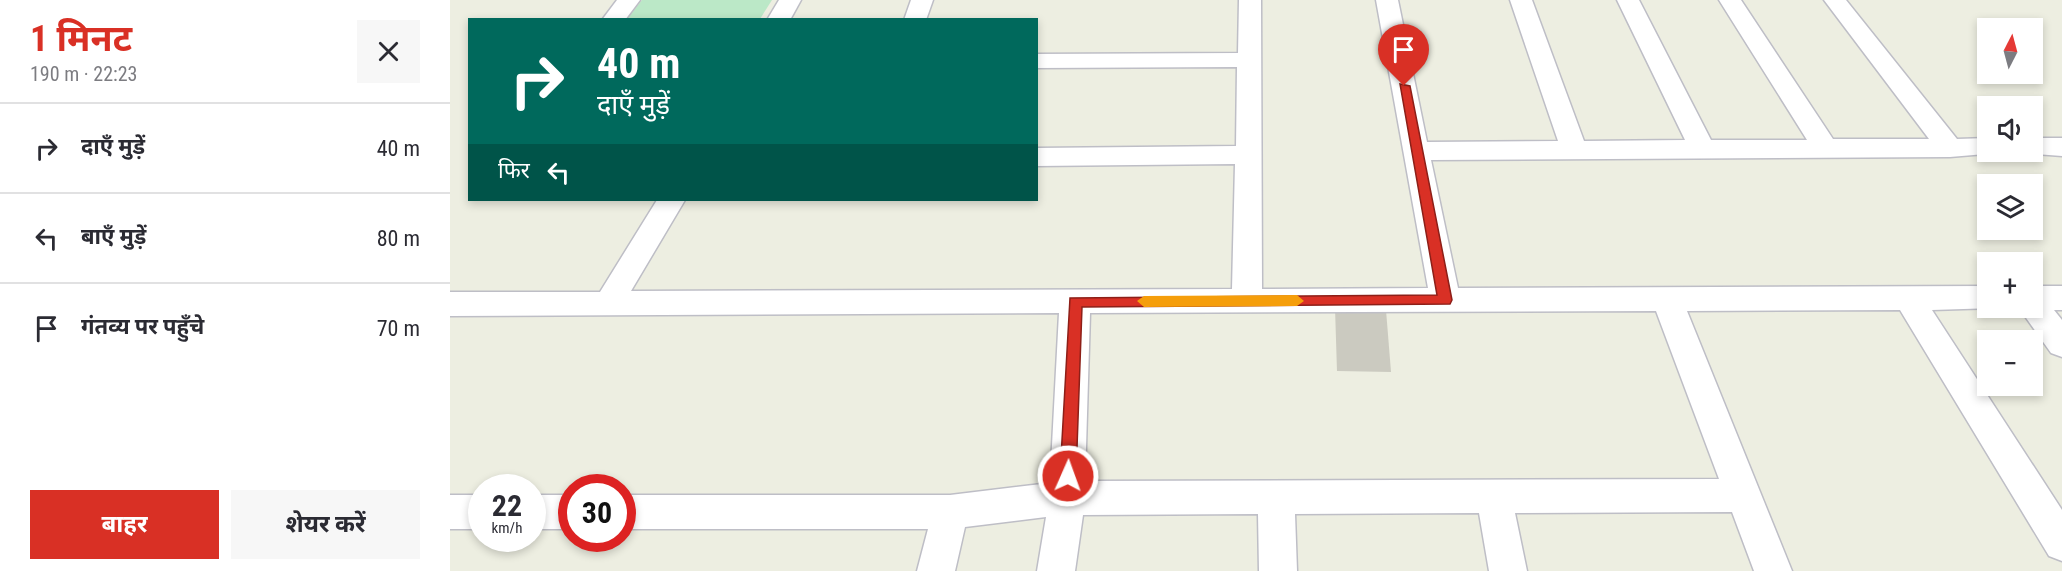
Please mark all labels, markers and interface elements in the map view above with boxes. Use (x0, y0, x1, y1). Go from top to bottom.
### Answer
text: 1 मिनट (30, 18, 132, 60)
north arrow (1977, 18, 2043, 84)
map controls (1977, 18, 2043, 396)
button: close (357, 20, 420, 83)
pin (1378, 24, 1429, 86)
icon: arrive (1387, 33, 1420, 66)
text: 40 m (597, 39, 680, 88)
icon: right (498, 42, 576, 120)
text: 190 m · 22:23 (30, 62, 137, 86)
text: दाएँ मुड़ें (597, 89, 670, 121)
button: sound (1977, 96, 2043, 162)
icon: right (30, 132, 63, 165)
text: दाएँ मुड़ें (81, 134, 145, 159)
text: 40 m (377, 136, 420, 161)
icon: left (542, 156, 575, 189)
text: फिर (498, 158, 530, 183)
button: layers (1977, 174, 2043, 240)
icon: left (30, 222, 63, 255)
text: बाएँ मुड़ें (81, 224, 146, 249)
text: 80 m (377, 226, 420, 251)
button: + (1977, 252, 2043, 318)
icon: arrive (30, 312, 63, 345)
text: गंतव्य पर पहुँचे (81, 314, 204, 339)
text: 70 m (377, 316, 420, 341)
button: − (1977, 330, 2043, 396)
position arrow (1036, 444, 1100, 508)
speed limit sign: 30 (558, 474, 636, 552)
text: 22 (492, 488, 522, 523)
button: बाहर (30, 490, 219, 559)
button: शेयर करें (231, 490, 420, 559)
text: km/h (492, 519, 522, 537)

